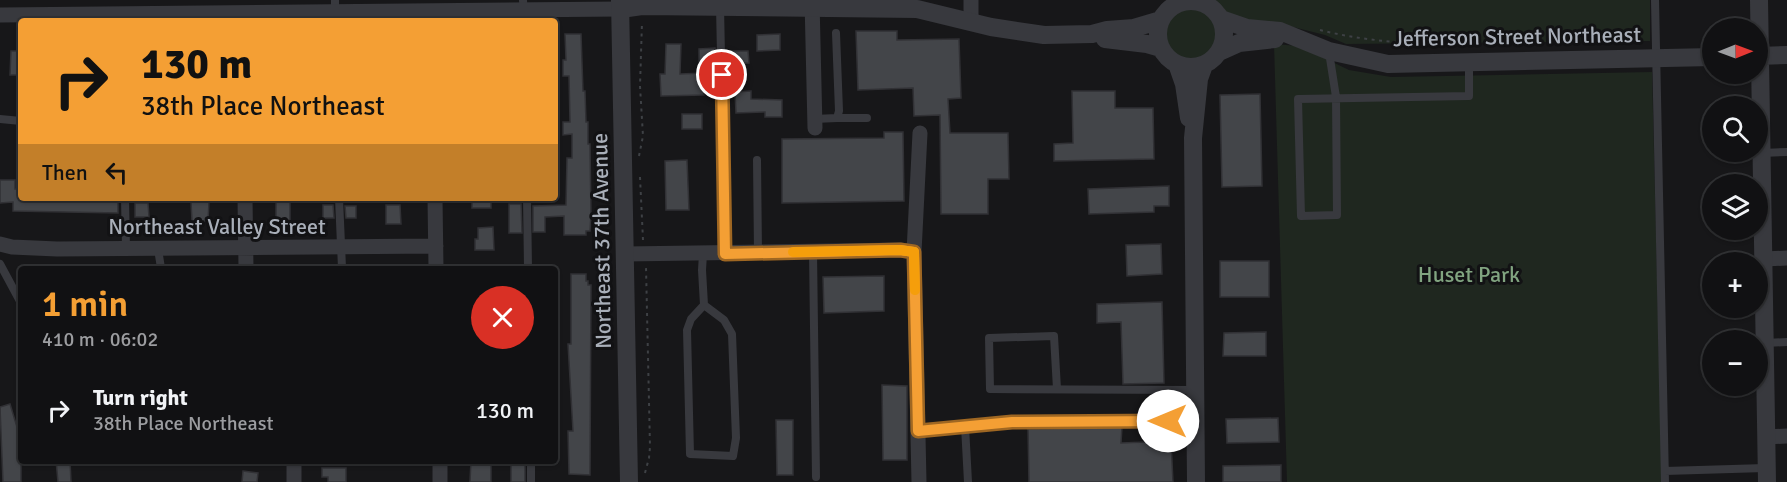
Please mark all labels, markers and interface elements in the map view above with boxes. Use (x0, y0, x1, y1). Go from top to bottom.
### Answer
north arrow (1702, 18, 1768, 84)
map controls (1702, 18, 1768, 396)
street label: Jefferson Street Northeast (1393, 21, 1642, 52)
text: 130 m (141, 39, 252, 90)
icon: right (42, 42, 120, 120)
pin (696, 49, 747, 100)
icon: arrive (705, 58, 738, 91)
text: 38th Place Northeast (141, 90, 385, 123)
button: search (1702, 96, 1768, 162)
street label: Northeast 37th Avenue (586, 133, 617, 349)
icon: left (100, 156, 133, 189)
text: Then (42, 159, 88, 186)
button: layers (1702, 174, 1768, 240)
street label: Northeast Valley Street (108, 213, 326, 240)
button: + (1702, 252, 1768, 318)
park label: Huset Park (1418, 261, 1520, 288)
text: 1 min (42, 282, 128, 327)
button: close (471, 286, 534, 349)
text: 410 m · 06:02 (42, 327, 158, 352)
button: − (1702, 330, 1768, 396)
text: Turn right (93, 384, 188, 411)
position arrow (1136, 389, 1200, 453)
icon: right (42, 394, 75, 427)
text: 130 m (476, 397, 534, 424)
text: 38th Place Northeast (93, 411, 273, 436)

